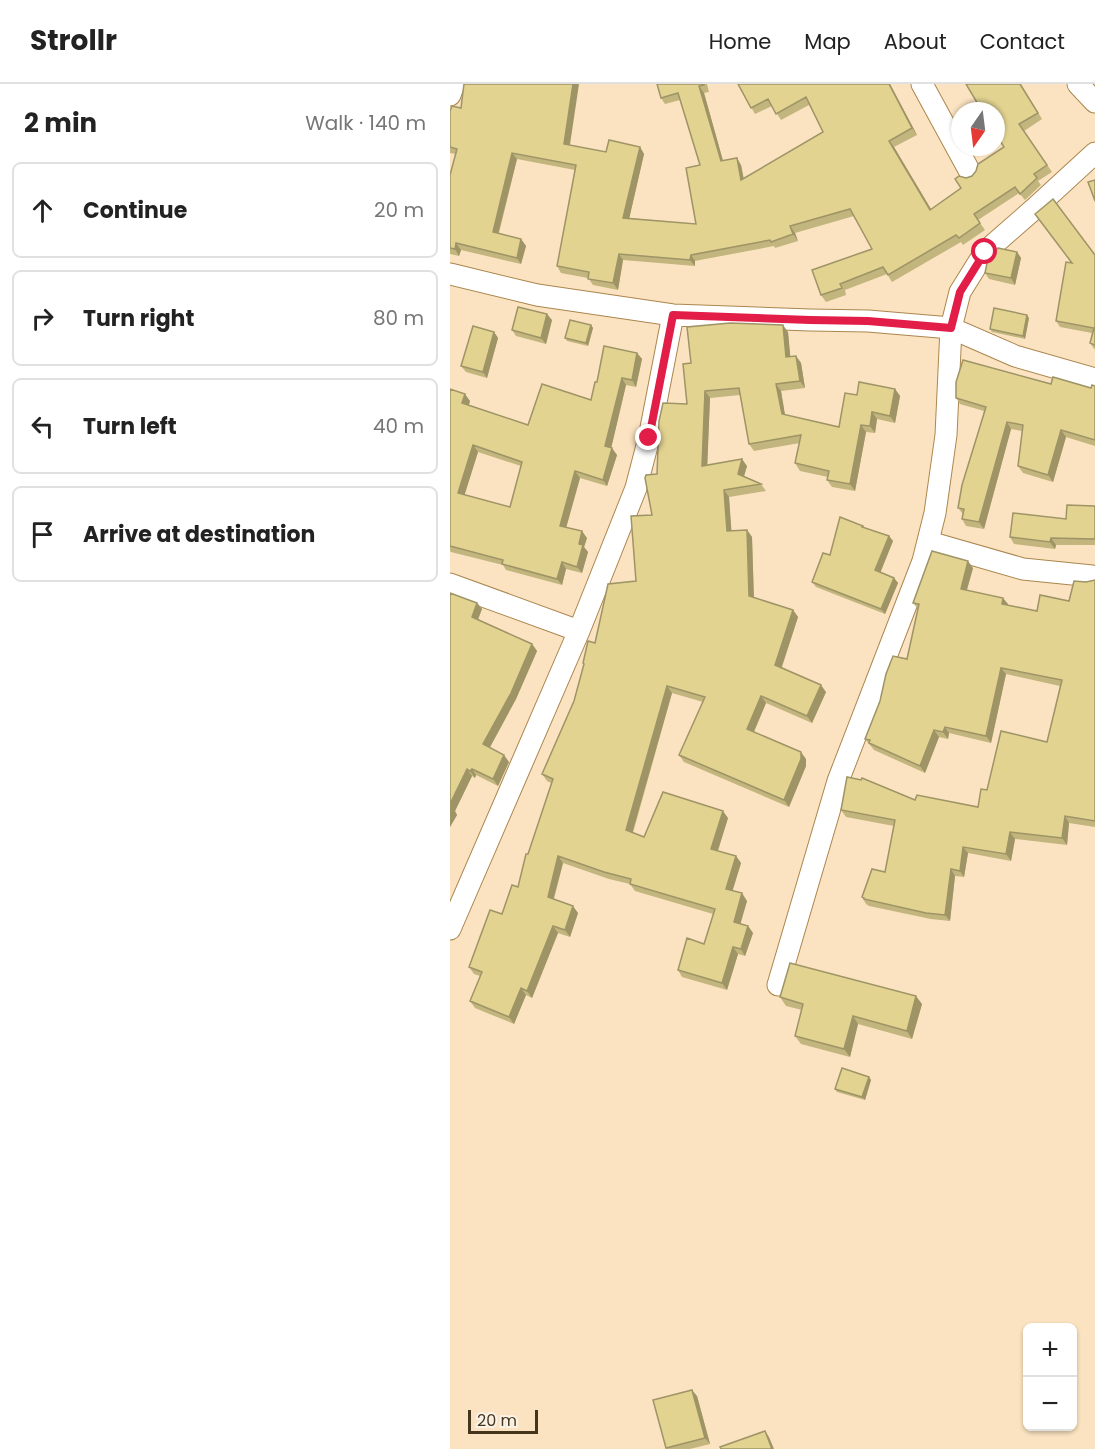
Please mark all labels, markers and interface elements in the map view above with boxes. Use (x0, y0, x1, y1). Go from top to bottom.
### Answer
text: Strollr (30, 21, 117, 60)
text: Home (709, 27, 771, 56)
text: Map (804, 27, 851, 56)
text: About (884, 27, 947, 56)
text: Contact (980, 27, 1065, 56)
north arrow (951, 102, 1005, 156)
text: 2 min (24, 105, 97, 141)
text: Walk · 140 m (305, 109, 426, 137)
icon: ahead (26, 194, 59, 227)
text: Continue (83, 195, 187, 226)
text: 20 m (374, 196, 424, 224)
route start (971, 238, 997, 264)
icon: right (26, 302, 59, 335)
text: Turn right (83, 303, 194, 334)
text: 80 m (373, 304, 424, 332)
icon: left (26, 410, 59, 443)
text: Turn left (83, 411, 177, 442)
text: 40 m (373, 412, 424, 440)
route end (635, 424, 661, 450)
icon: arrive (26, 518, 59, 551)
text: Arrive at destination (83, 519, 315, 550)
map controls (1023, 1323, 1077, 1431)
button: + (1023, 1323, 1077, 1377)
button: − (1023, 1377, 1077, 1431)
scale bar (468, 1407, 538, 1434)
text: 20 m (477, 1409, 517, 1432)

